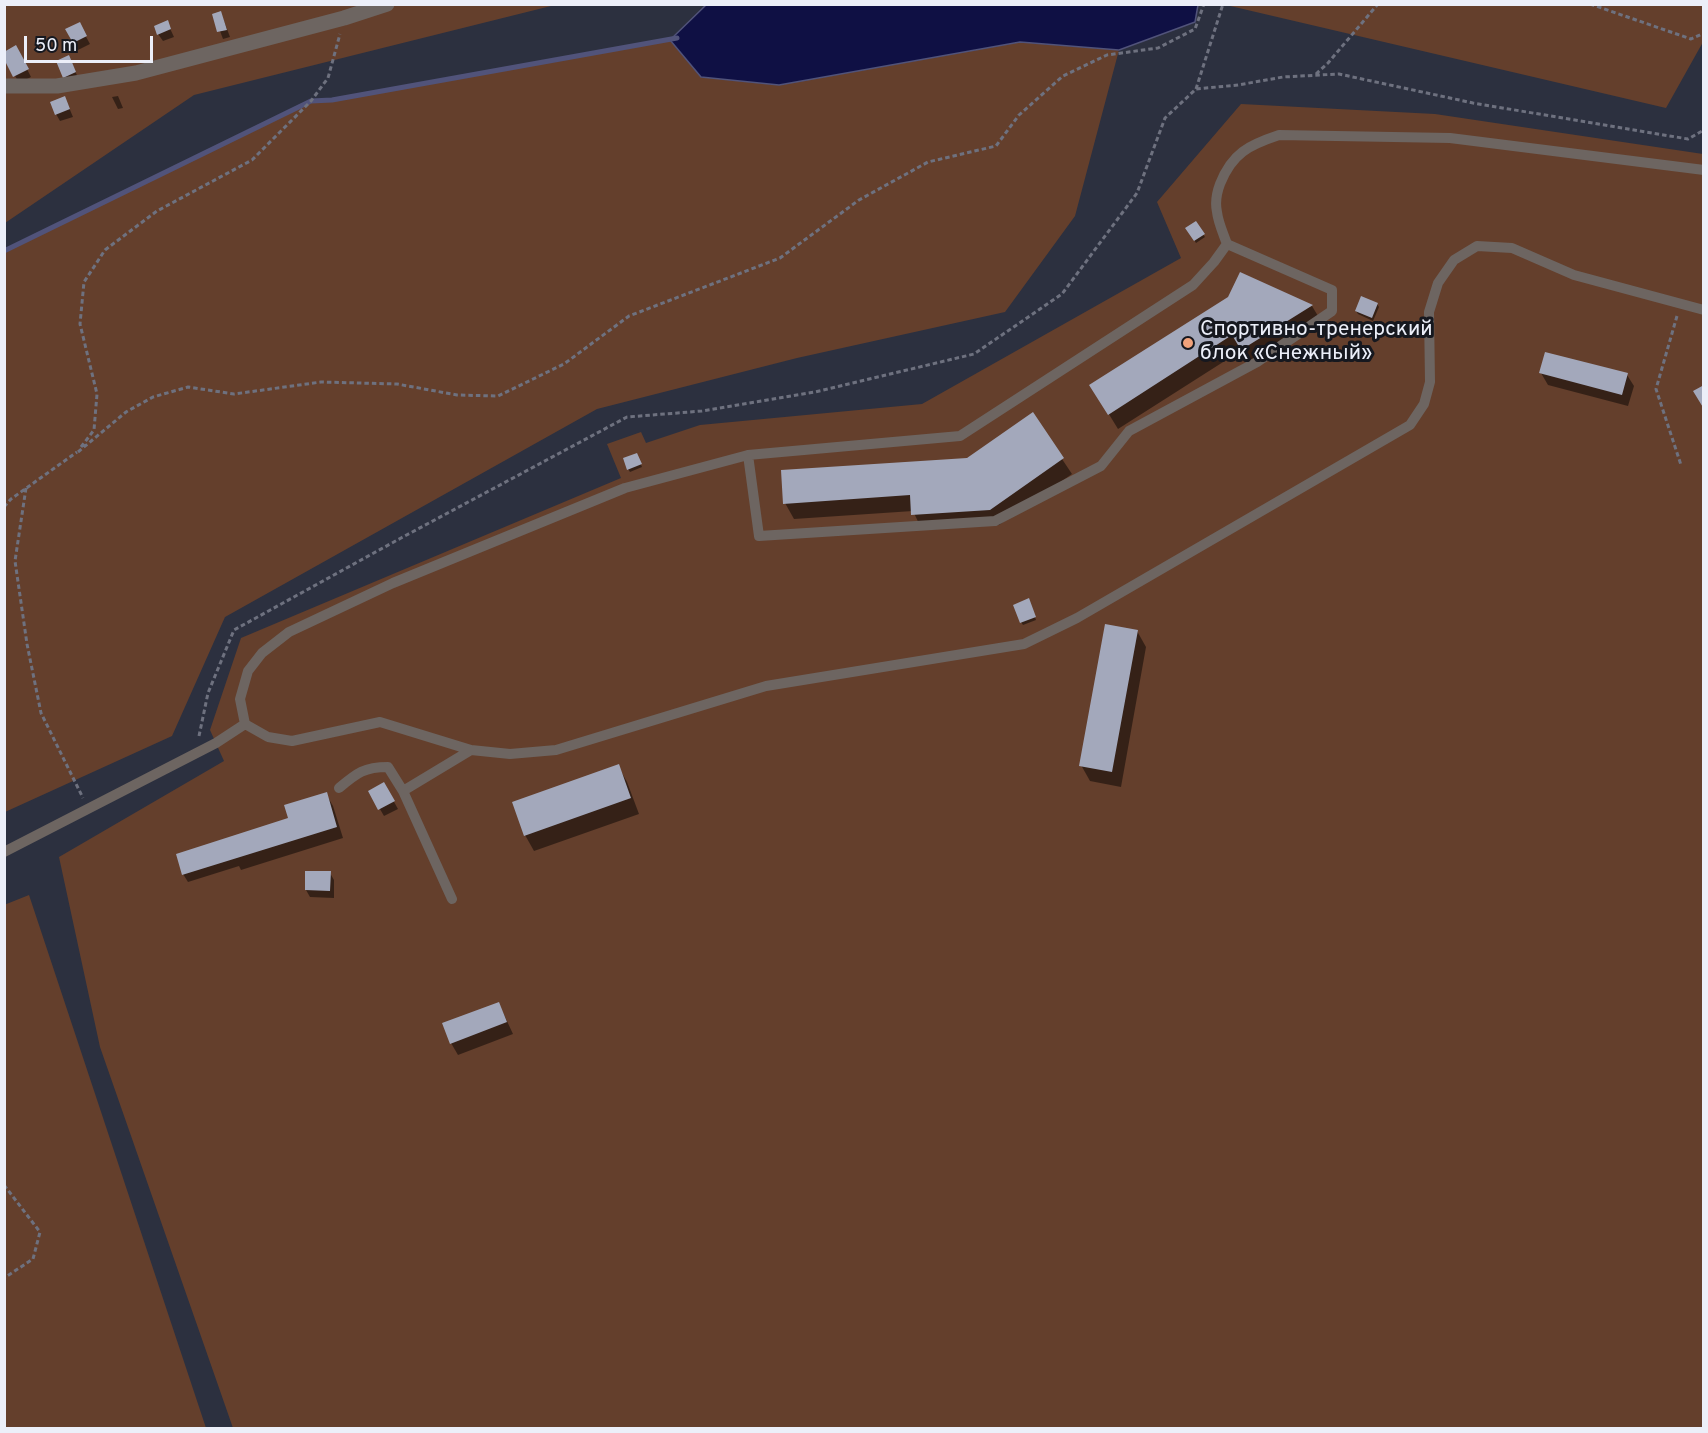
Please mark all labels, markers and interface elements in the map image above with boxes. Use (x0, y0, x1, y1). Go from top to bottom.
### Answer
scale bar (27, 24, 156, 62)
text: 50 m (35, 35, 77, 58)
place label: Спортивно-тренерский блок «Снежный» (1200, 318, 1433, 368)
marker: Спортивно-тренерский блок «Снежный» (1181, 336, 1195, 350)

